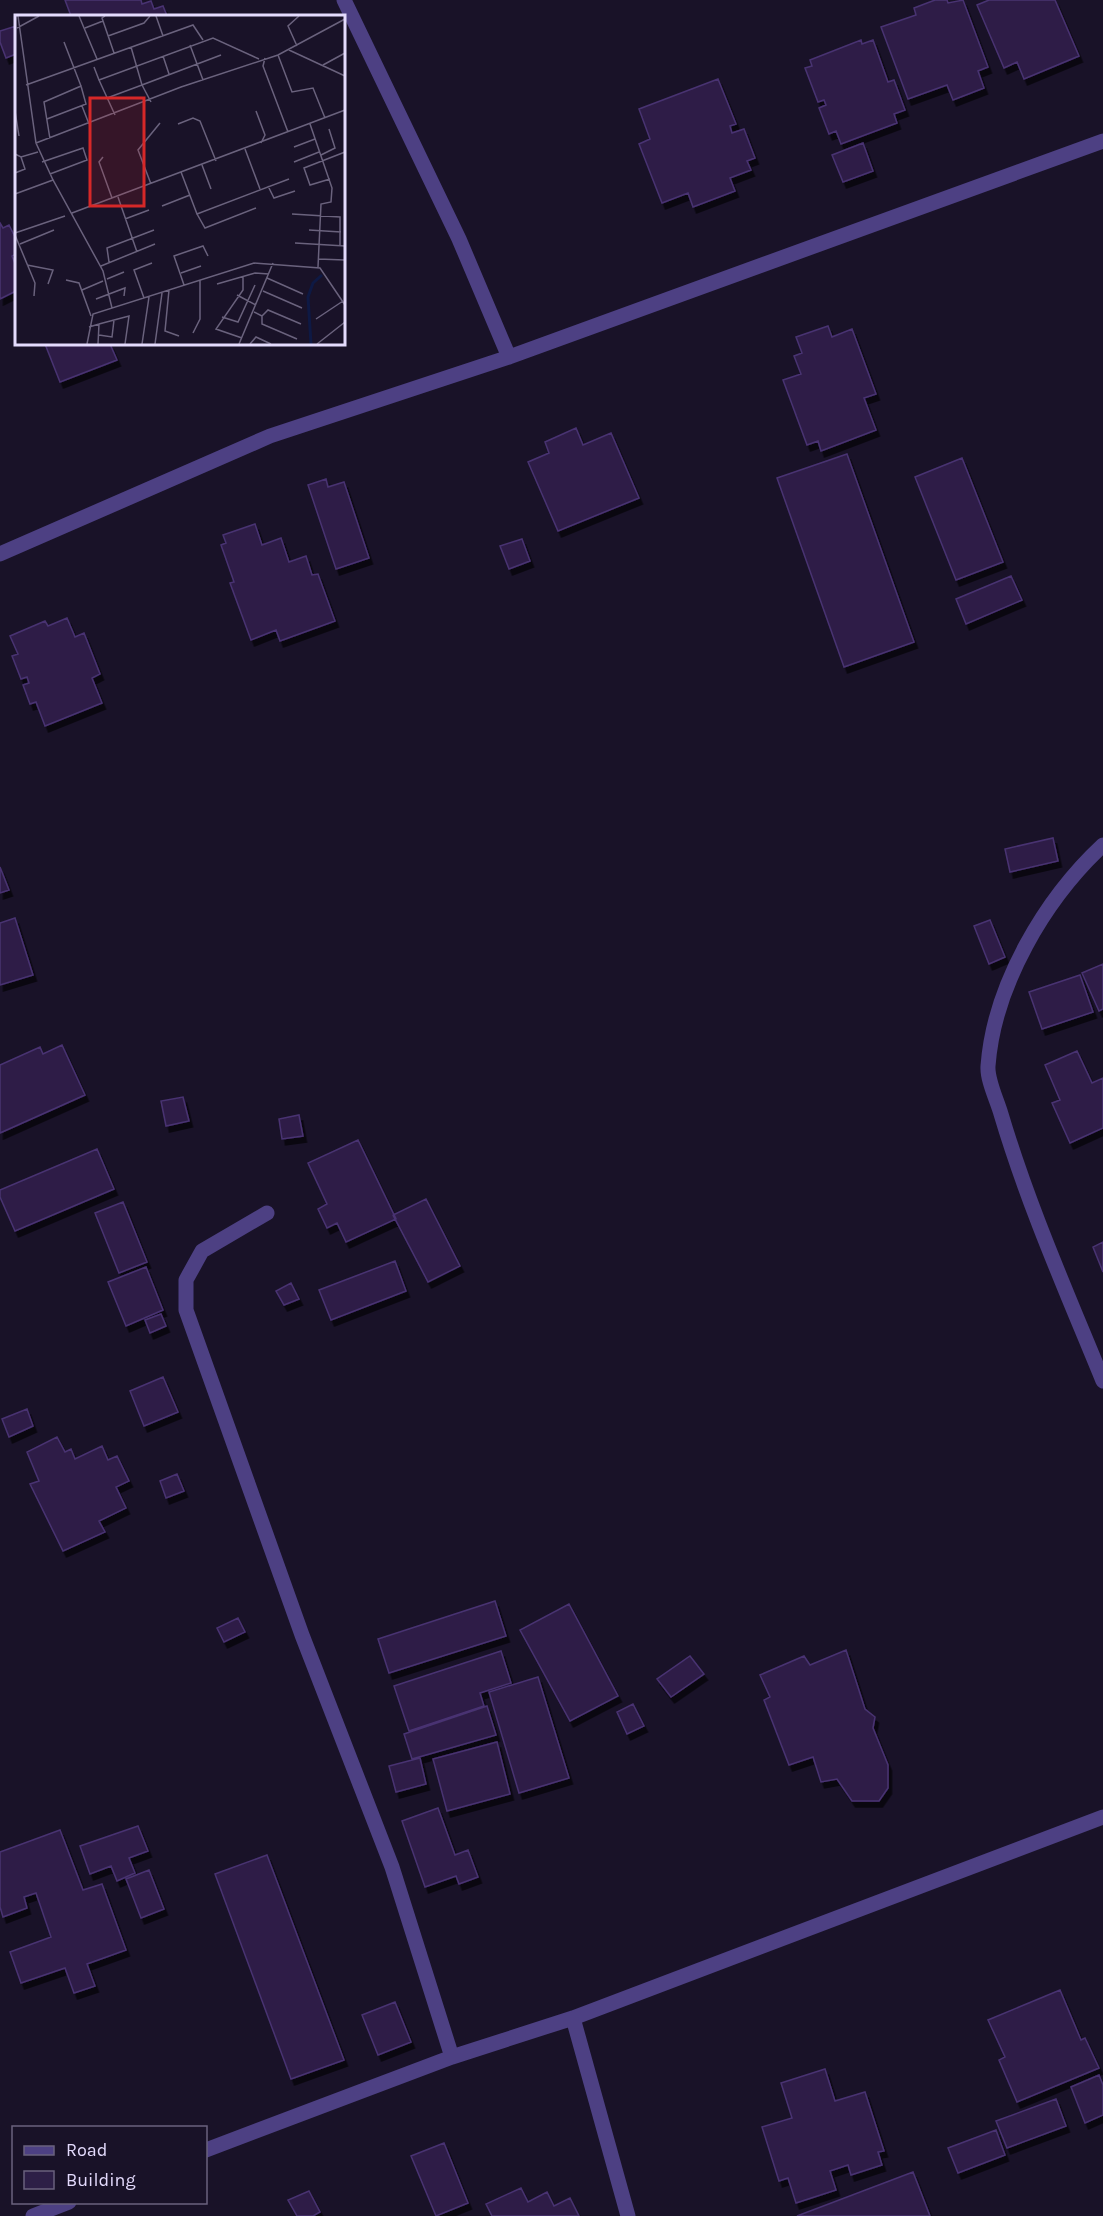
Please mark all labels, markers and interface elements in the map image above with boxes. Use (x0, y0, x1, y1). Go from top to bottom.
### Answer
inset map (15, 15, 345, 345)
legend (12, 2126, 207, 2204)
text: Road (66, 2139, 107, 2161)
text: Building (66, 2169, 136, 2191)

